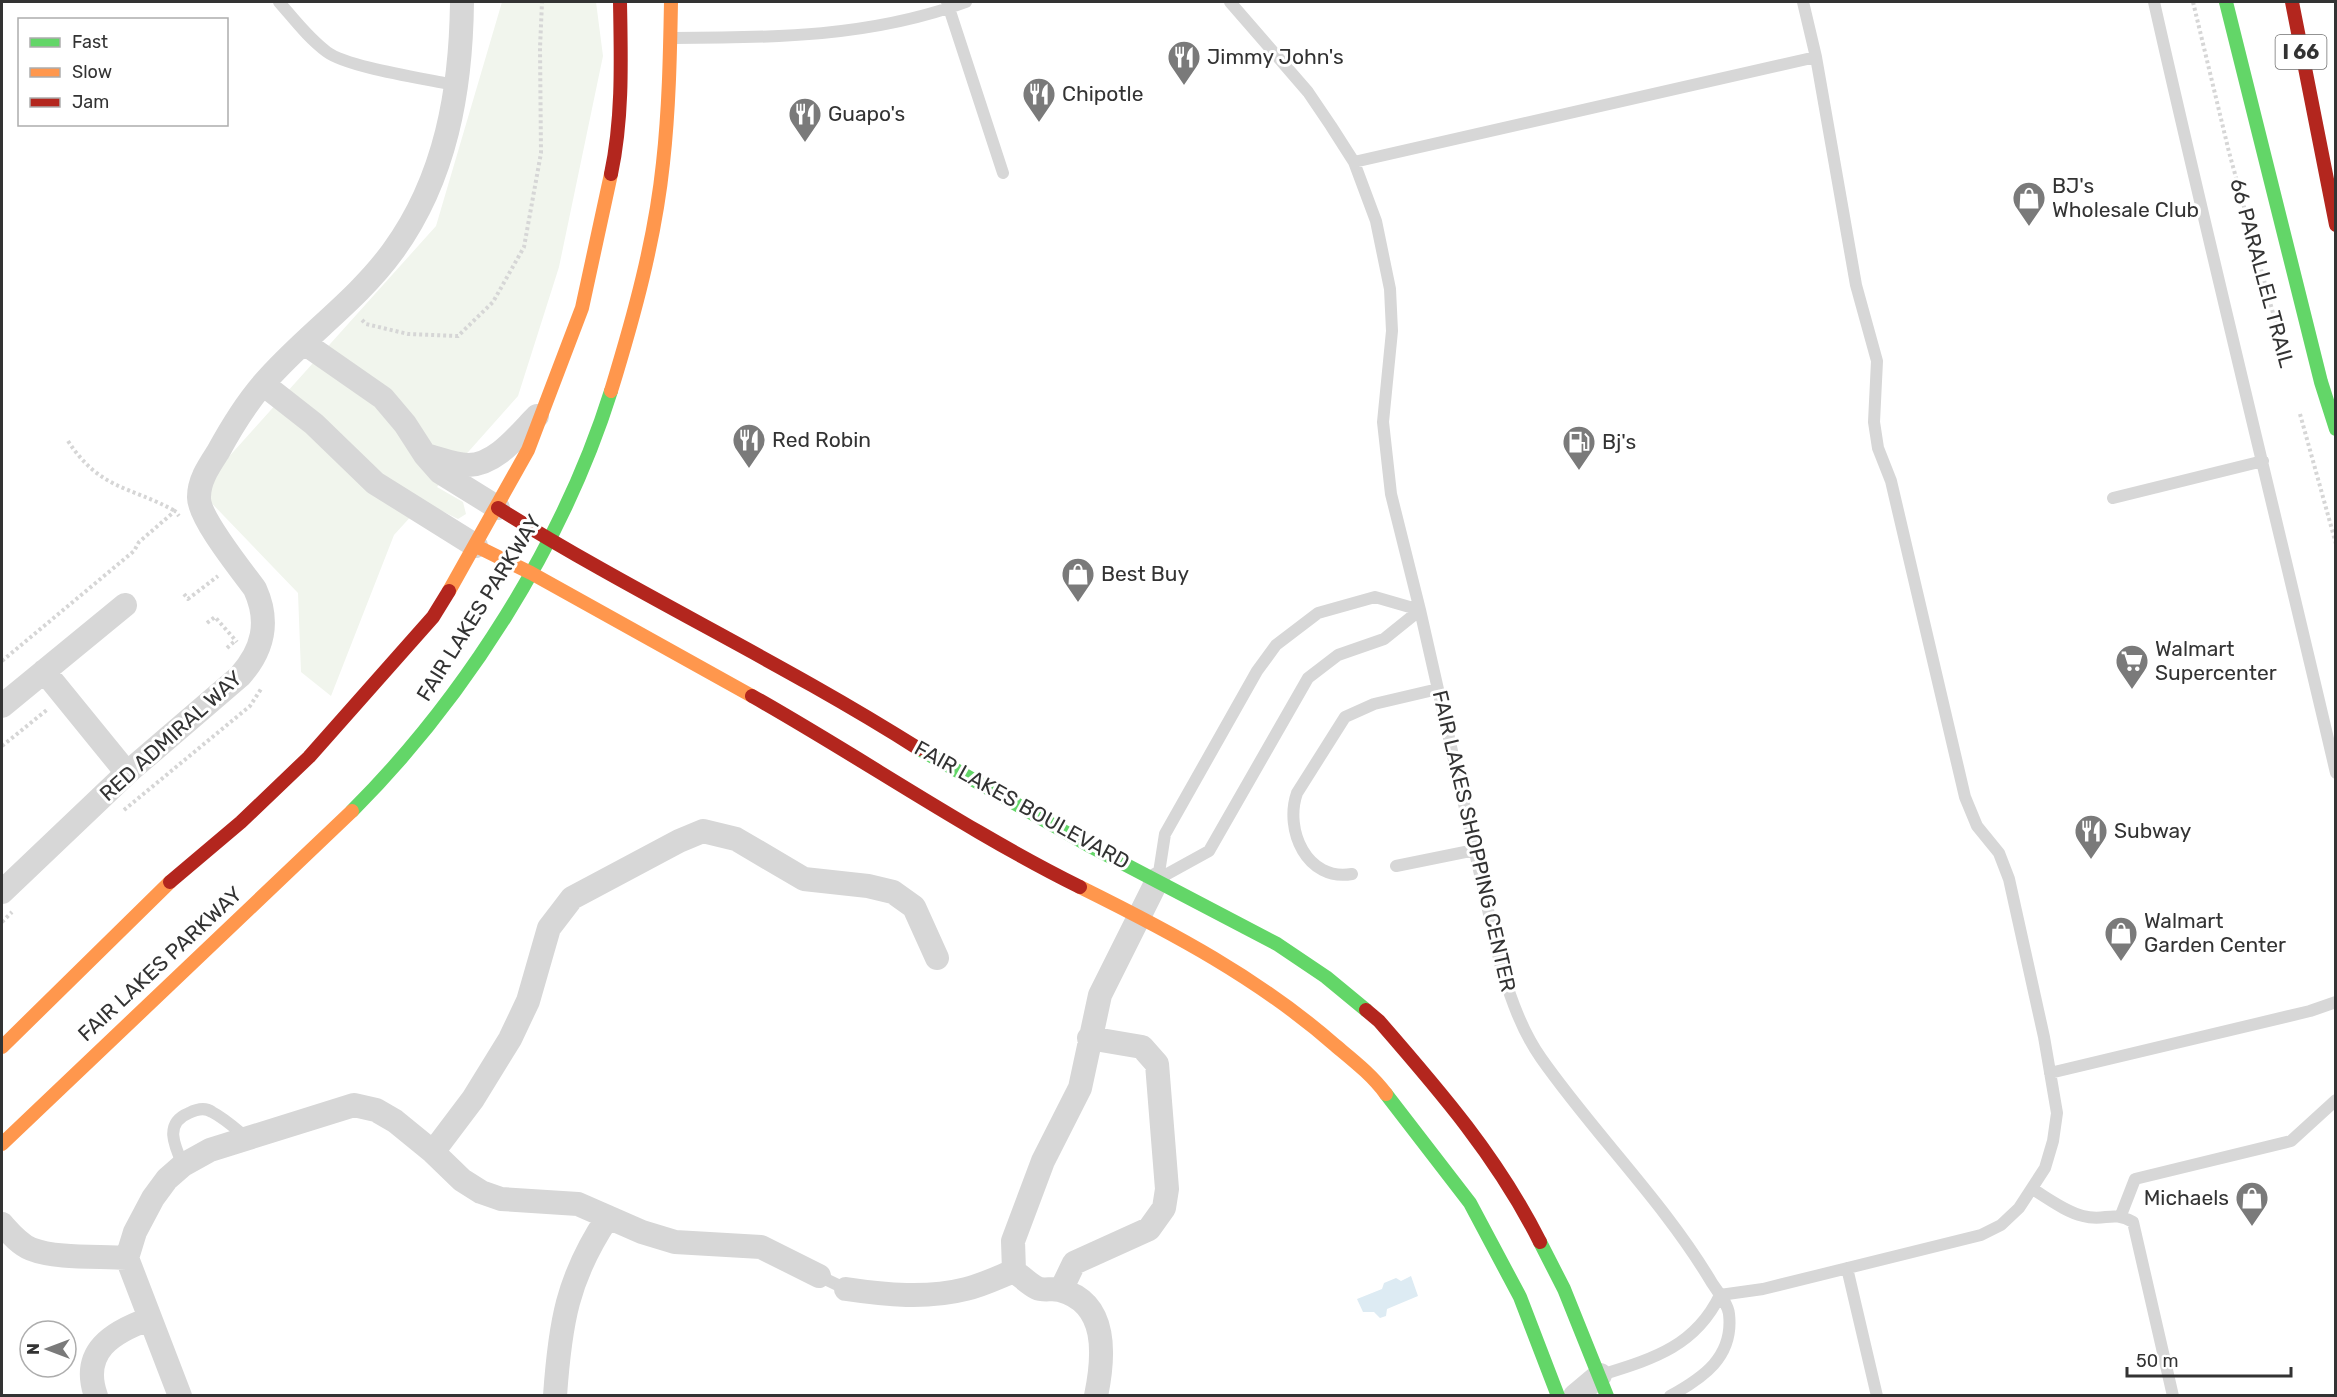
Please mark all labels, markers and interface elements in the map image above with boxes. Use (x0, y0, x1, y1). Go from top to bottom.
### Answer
legend (18, 18, 228, 126)
text: Fast (72, 31, 108, 53)
road number: I 66 (2276, 35, 2326, 69)
restaurant icon: Jimmy John's (1166, 39, 1202, 86)
place label: Jimmy John's (1207, 44, 1344, 69)
text: Slow (72, 61, 112, 83)
restaurant icon: Chipotle (1021, 76, 1057, 123)
place label: Chipotle (1062, 81, 1143, 106)
text: Jam (72, 91, 109, 113)
restaurant icon: Guapo's (787, 96, 823, 143)
place label: Guapo's (828, 101, 905, 126)
place label: BJ's Wholesale Club (2052, 173, 2199, 222)
street label: 66 PARALLEL TRAIL (2225, 176, 2300, 370)
shop icon: BJ's Wholesale Club (2011, 180, 2047, 227)
restaurant icon: Red Robin (731, 422, 767, 469)
fuel station icon: Bj's (1561, 424, 1597, 471)
place label: Red Robin (772, 427, 871, 452)
place label: Bj's (1602, 429, 1636, 454)
street label: FAIR LAKES PARKWAY (411, 510, 546, 706)
shop icon: Best Buy (1060, 556, 1096, 603)
place label: Best Buy (1101, 561, 1190, 586)
place label: Walmart Supercenter (2155, 636, 2277, 685)
supermarket icon: Walmart Supercenter (2114, 643, 2150, 690)
street label: RED ADMIRAL WAY (94, 665, 247, 806)
street label: FAIR LAKES SHOPPING CENTER (1428, 688, 1521, 994)
street label: FAIR LAKES BOULEVARD (910, 735, 1134, 874)
restaurant icon: Subway (2073, 813, 2109, 860)
place label: Subway (2114, 818, 2192, 843)
street label: FAIR LAKES PARKWAY (73, 881, 247, 1046)
place label: Walmart Garden Center (2144, 908, 2286, 957)
shop icon: Walmart Garden Center (2103, 915, 2139, 962)
shop icon: Michaels (2234, 1180, 2270, 1227)
place label: Michaels (2144, 1185, 2229, 1210)
north arrow (18, 1319, 78, 1379)
scale bar (2127, 1340, 2290, 1378)
text: N (24, 1343, 43, 1355)
text: 50 m (2136, 1350, 2179, 1372)

